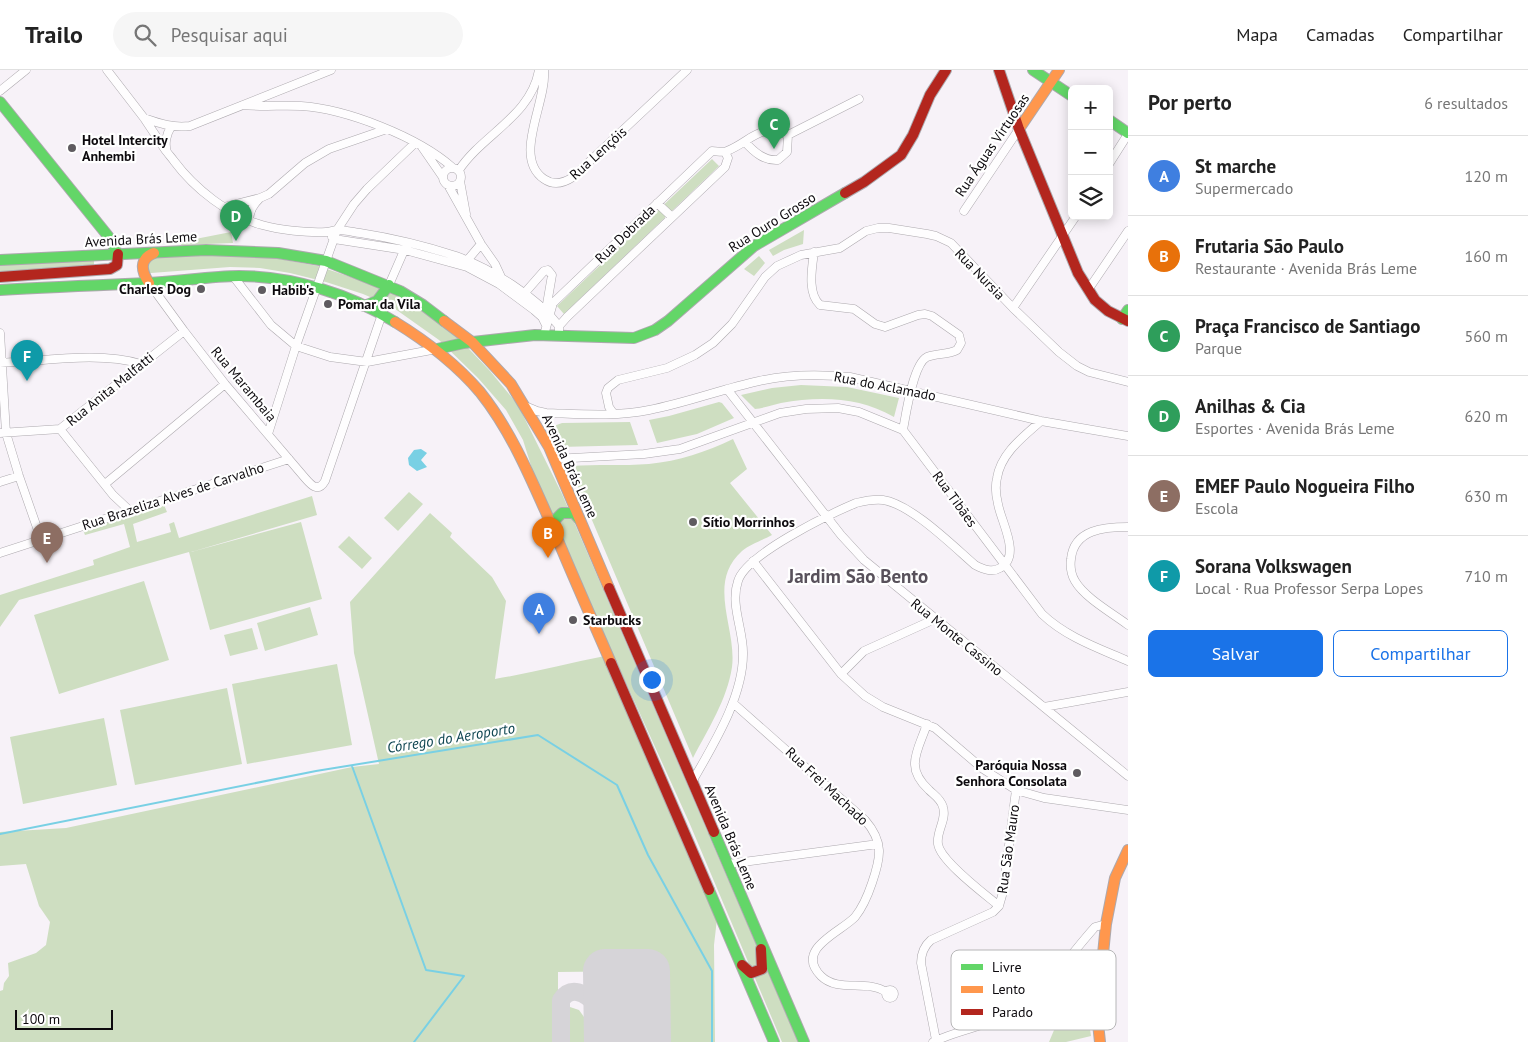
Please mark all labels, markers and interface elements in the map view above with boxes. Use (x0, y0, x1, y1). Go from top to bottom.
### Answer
search box (113, 12, 463, 57)
text: Trailo (25, 19, 83, 50)
icon: search (131, 21, 159, 49)
text: Pesquisar aqui (171, 23, 288, 47)
text: Mapa (1236, 23, 1278, 46)
text: Camadas (1306, 23, 1375, 46)
text: Compartilhar (1403, 23, 1503, 46)
map controls (1068, 85, 1113, 220)
button: + (1068, 85, 1113, 130)
text: Por perto (1148, 89, 1232, 116)
street label: Rua Águas Virtuosas (951, 90, 1033, 200)
text: 6 resultados (1424, 93, 1508, 113)
pin: C (758, 108, 790, 149)
street label: Rua Lençóis (566, 123, 630, 183)
button: − (1068, 130, 1113, 175)
place label: Hotel Intercity Anhembi (82, 131, 168, 165)
marker: Hotel Intercity Anhembi (66, 142, 78, 154)
text: St marche (1195, 154, 1276, 178)
text: A (1159, 166, 1169, 186)
text: 120 m (1465, 166, 1508, 186)
button: layers (1068, 175, 1113, 220)
text: Supermercado (1195, 178, 1293, 198)
street label: Rua Ouro Grosso (725, 188, 819, 256)
pin: D (220, 200, 252, 241)
street label: Rua Dobrada (591, 201, 659, 267)
street label: Avenida Brás Leme (84, 227, 198, 251)
text: Frutaria São Paulo (1195, 234, 1344, 258)
street label: Rua Nursia (951, 244, 1009, 304)
text: B (1159, 246, 1169, 266)
text: 160 m (1465, 246, 1508, 266)
text: Restaurante · Avenida Brás Leme (1195, 258, 1417, 278)
place label: Charles Dog (119, 280, 191, 298)
place label: Habib's (272, 281, 314, 299)
marker: Charles Dog (195, 283, 207, 295)
marker: Habib's (256, 284, 268, 296)
place label: Pomar da Vila (338, 295, 421, 313)
marker: Pomar da Vila (322, 298, 334, 310)
text: Praça Francisco de Santiago (1195, 314, 1420, 338)
text: C (1160, 326, 1168, 346)
text: 560 m (1465, 326, 1508, 346)
text: Parque (1195, 338, 1242, 358)
pin: F (11, 340, 43, 381)
street label: Rua Marambaia (207, 343, 281, 425)
street label: Rua Anita Malfatti (62, 348, 158, 430)
street label: Rua do Aclamado (833, 367, 937, 405)
text: Anilhas & Cia (1195, 394, 1305, 418)
text: D (1159, 406, 1169, 426)
text: 620 m (1465, 406, 1508, 426)
street label: Avenida Brás Leme (538, 411, 602, 521)
text: Esportes · Avenida Brás Leme (1195, 418, 1395, 438)
street label: Rua Brazeliza Alves de Carvalho (80, 458, 266, 534)
street label: Rua Tibães (929, 467, 981, 531)
text: EMEF Paulo Nogueira Filho (1195, 474, 1415, 498)
text: E (1160, 486, 1168, 506)
text: 630 m (1465, 486, 1508, 506)
text: Escola (1195, 498, 1238, 518)
place label: Sítio Morrinhos (703, 513, 795, 531)
marker: Sítio Morrinhos (687, 516, 699, 528)
pin: B (532, 517, 564, 558)
pin: E (31, 522, 63, 563)
text: Sorana Volkswagen (1195, 554, 1352, 578)
district label: Jardim São Bento (787, 564, 928, 588)
text: F (1160, 566, 1168, 586)
text: 710 m (1465, 566, 1508, 586)
text: Local · Rua Professor Serpa Lopes (1195, 578, 1423, 598)
pin: A (523, 593, 555, 634)
street label: Rua Monte Cassino (907, 594, 1007, 680)
place label: Starbucks (583, 611, 641, 629)
marker: Starbucks (567, 614, 579, 626)
button: Salvar (1148, 630, 1323, 677)
button: Compartilhar (1333, 630, 1508, 677)
your location (639, 667, 665, 693)
water label: Córrego do Aeroporto (386, 718, 516, 757)
street label: Rua Frei Machado (782, 743, 872, 829)
place label: Paróquia Nossa Senhora Consolata (956, 756, 1067, 790)
marker: Paróquia Nossa Senhora Consolata (1071, 767, 1083, 779)
street label: Avenida Brás Leme (701, 782, 761, 892)
street label: Rua São Mauro (993, 803, 1023, 895)
legend (951, 950, 1116, 1030)
text: Livre (992, 958, 1022, 976)
text: Lento (992, 980, 1025, 998)
text: Parado (992, 1003, 1033, 1021)
scale bar (15, 1007, 112, 1030)
text: 100 m (22, 1010, 60, 1028)

